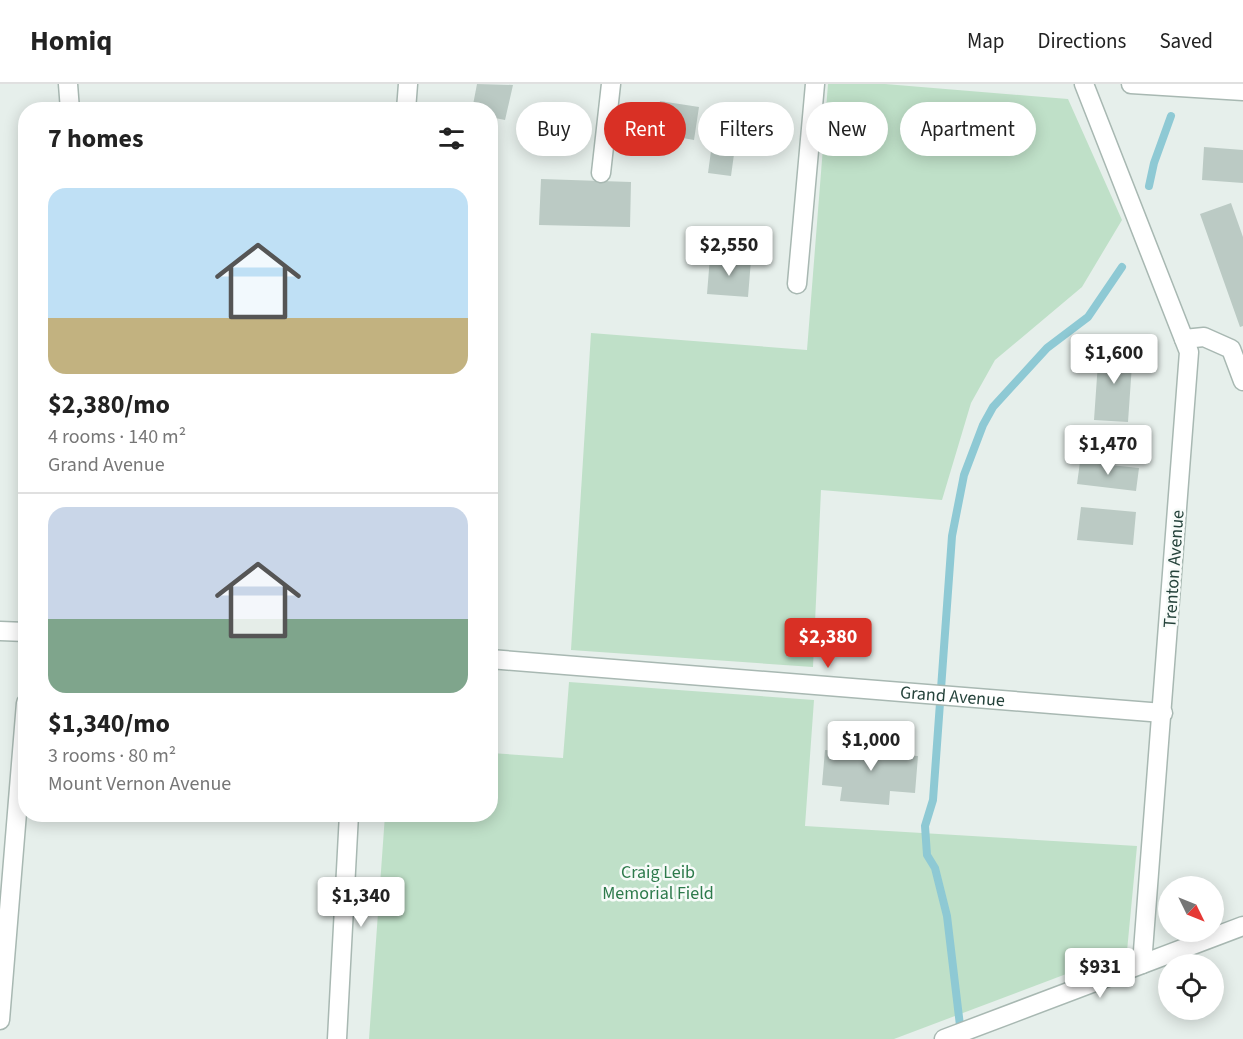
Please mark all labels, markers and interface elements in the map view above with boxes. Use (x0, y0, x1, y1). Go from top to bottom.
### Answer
text: Homiq (30, 21, 112, 61)
text: Map (967, 26, 1005, 56)
text: Directions (1038, 26, 1126, 56)
text: Saved (1159, 26, 1213, 56)
chip: Buy (516, 102, 592, 156)
chip: Rent (604, 102, 686, 156)
chip: Filters (698, 102, 794, 156)
chip: New (806, 102, 888, 156)
chip: Apartment (900, 102, 1036, 156)
text: 7 homes (48, 120, 143, 157)
icon: filters (435, 122, 468, 155)
pin: $2,550 (680, 226, 778, 277)
icon: home (204, 227, 312, 335)
text: $2,550 (700, 231, 758, 259)
pin: $1,600 (1065, 334, 1163, 385)
text: $1,600 (1085, 339, 1143, 367)
text: $2,380/mo (48, 386, 170, 423)
text: 4 rooms · 140 m² (48, 423, 186, 451)
pin: $1,470 (1059, 425, 1157, 476)
text: $1,470 (1079, 430, 1137, 458)
text: Grand Avenue (48, 451, 165, 479)
street label: Trenton Avenue (1157, 509, 1191, 629)
icon: home (204, 546, 312, 654)
pin: $2,380 (779, 618, 877, 669)
text: $2,380 (799, 623, 857, 651)
street label: Grand Avenue (899, 679, 1006, 713)
text: $1,340/mo (48, 705, 170, 742)
pin: $1,000 (822, 721, 920, 772)
text: $1,000 (842, 726, 900, 754)
text: 3 rooms · 80 m² (48, 742, 176, 770)
text: Mount Vernon Avenue (48, 770, 231, 798)
park label: Craig Leib Memorial Field (602, 860, 714, 906)
north arrow (1158, 876, 1224, 942)
map controls (1158, 876, 1224, 1020)
pin: $1,340 (312, 877, 410, 928)
text: $1,340 (332, 882, 390, 910)
pin: $931 (1064, 948, 1136, 999)
text: $931 (1079, 953, 1121, 981)
button: locate (1158, 954, 1224, 1020)

